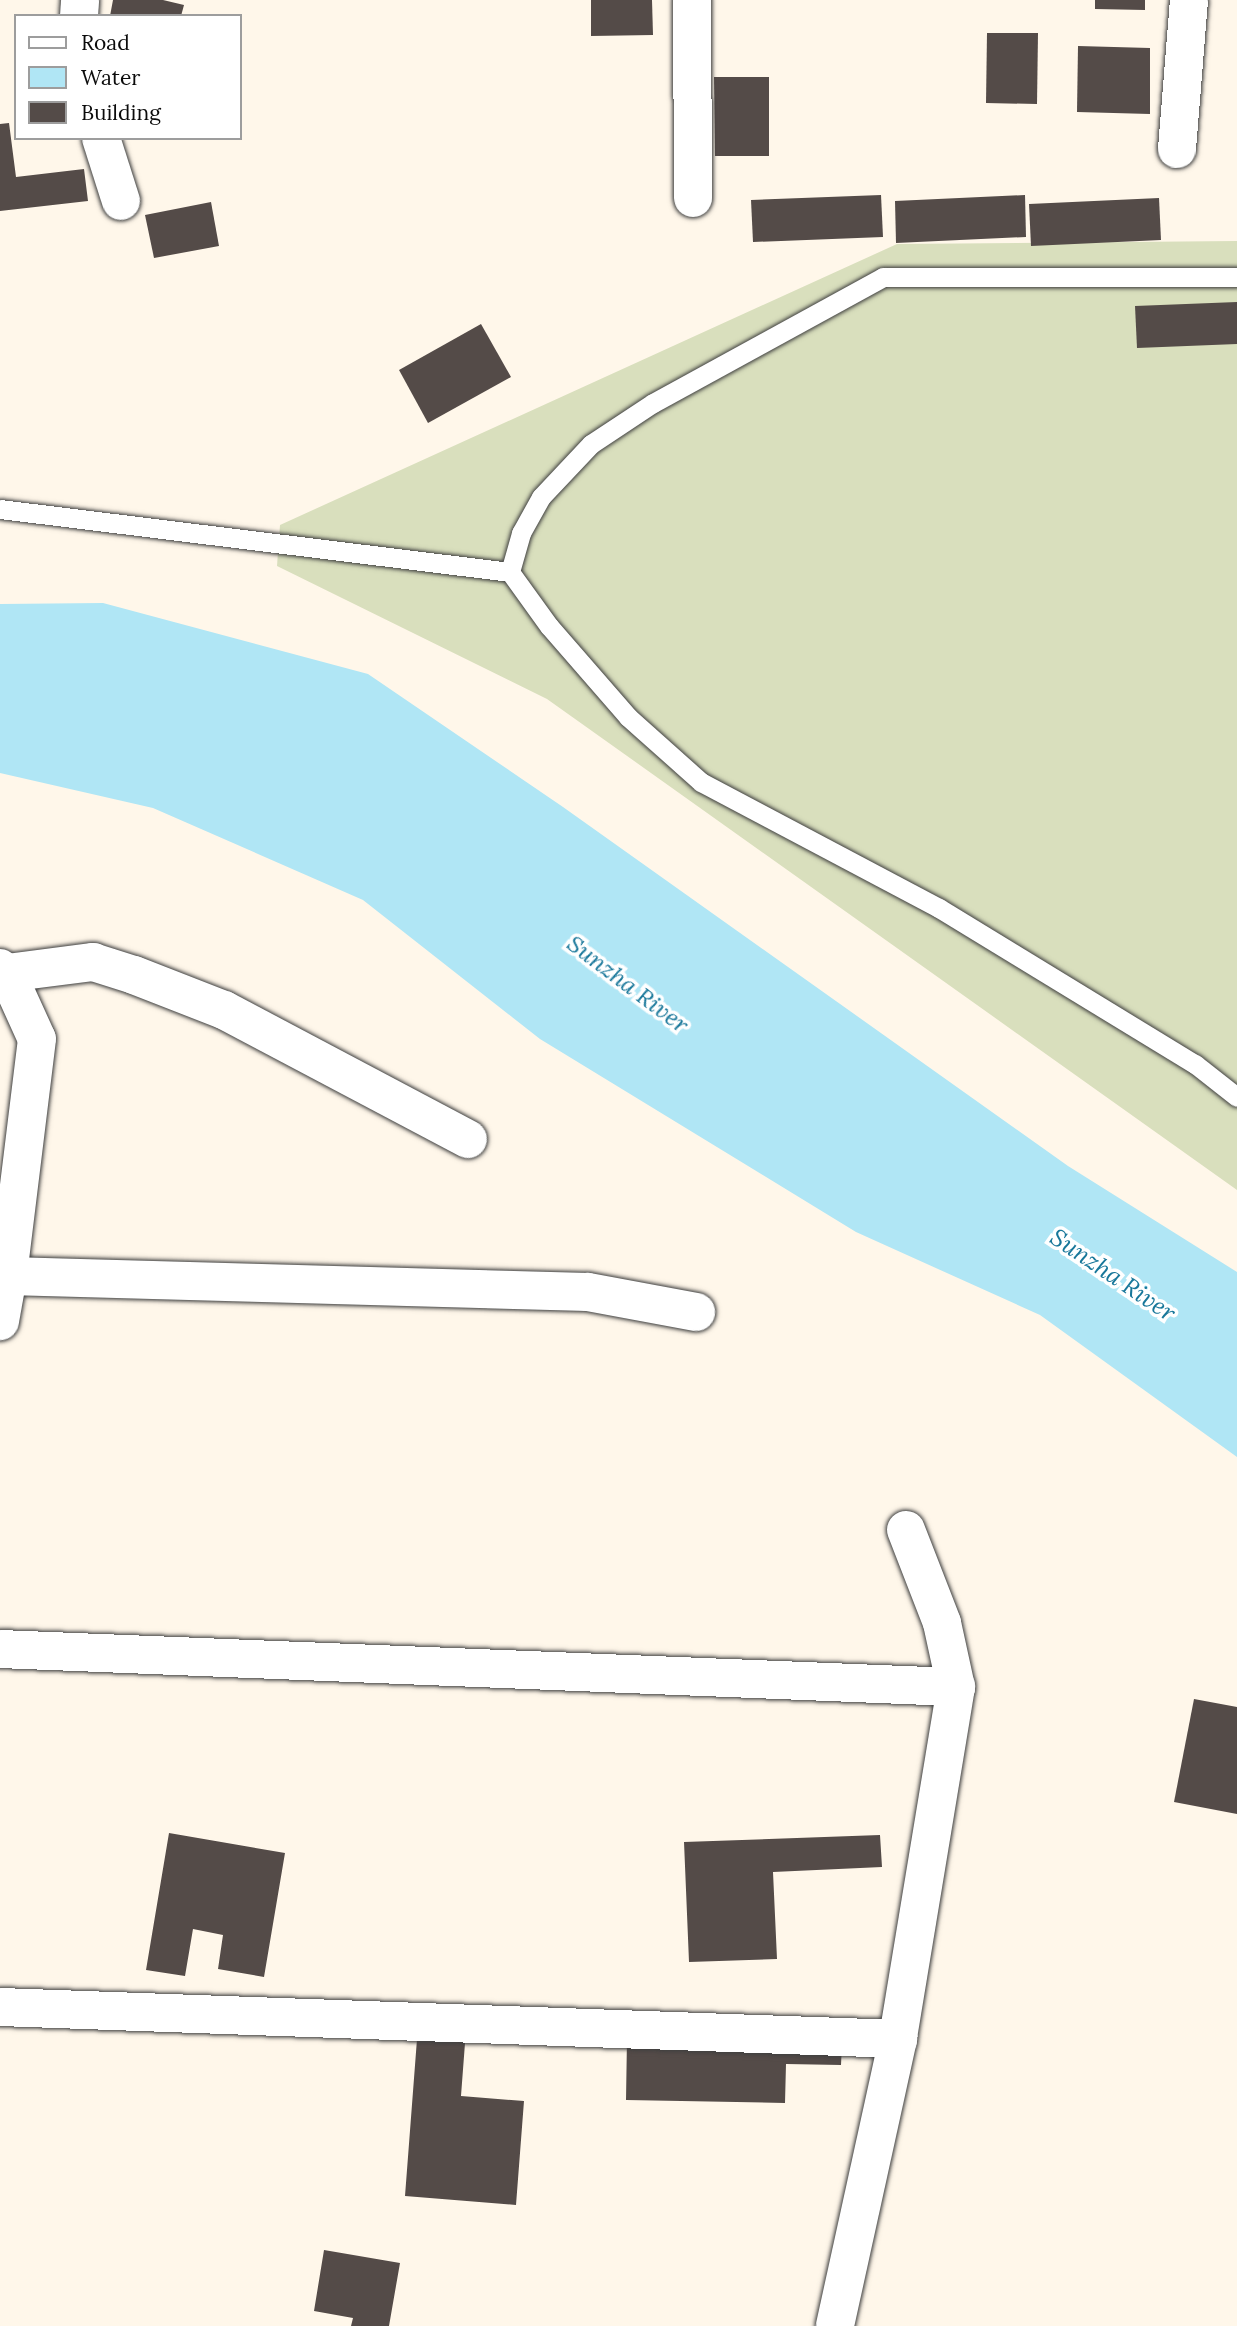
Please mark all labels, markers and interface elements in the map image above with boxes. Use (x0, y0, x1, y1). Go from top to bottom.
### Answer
legend (14, 14, 242, 140)
text: Road (81, 29, 130, 56)
text: Water (81, 64, 140, 91)
text: Building (81, 99, 161, 126)
water label: Sunzha River (561, 929, 695, 1039)
water label: Sunzha River (1045, 1223, 1181, 1327)

